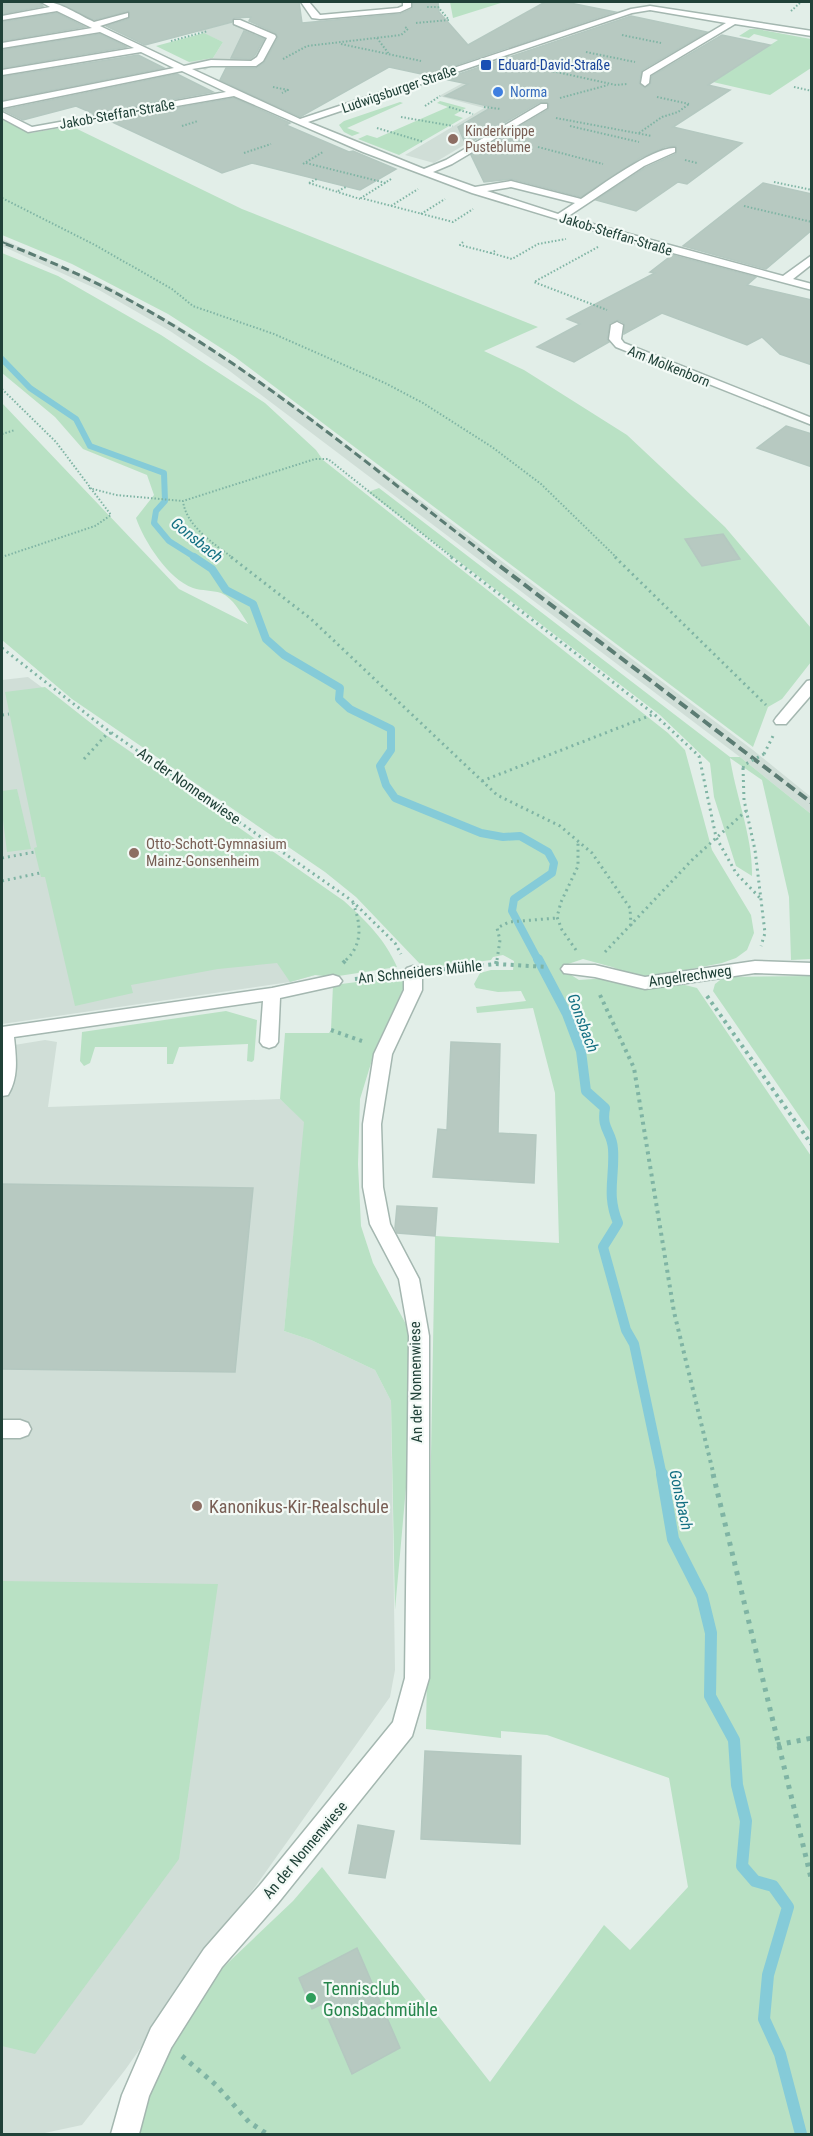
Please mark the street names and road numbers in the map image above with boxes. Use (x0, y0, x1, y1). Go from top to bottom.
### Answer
street label: Ludwigsburger Straße (339, 62, 459, 116)
street label: Jakob-Steffan-Straße (58, 96, 176, 132)
street label: Jakob-Steffan-Straße (558, 209, 675, 259)
street label: Am Molkenborn (626, 342, 712, 390)
street label: An der Nonnenwiese (134, 744, 244, 828)
street label: An Schneiders Mühle (357, 957, 483, 987)
street label: Angelrechweg (647, 961, 733, 991)
street label: An der Nonnenwiese (406, 1321, 426, 1443)
street label: An der Nonnenwiese (259, 1798, 351, 1902)

